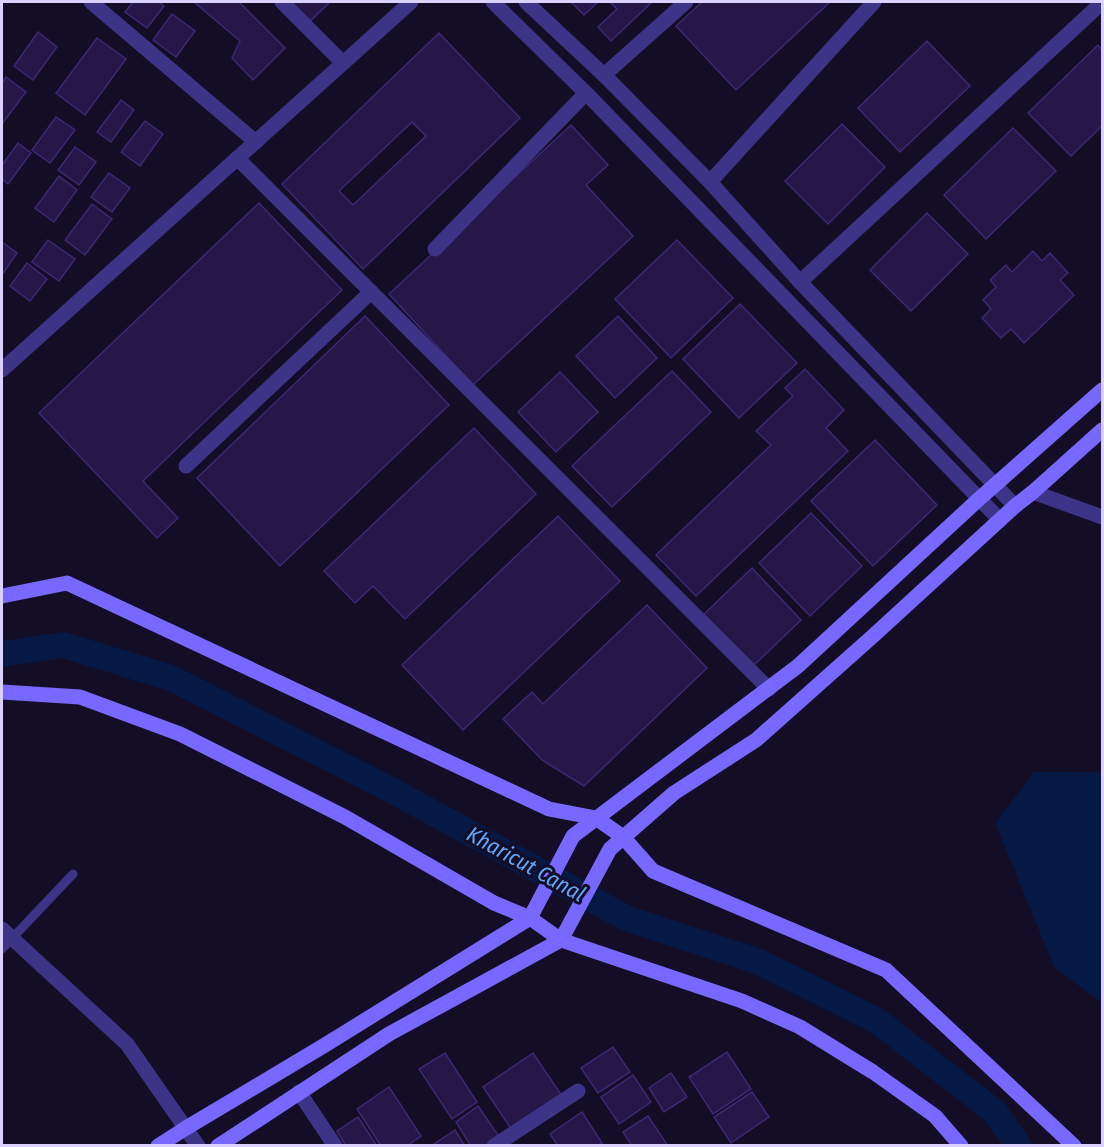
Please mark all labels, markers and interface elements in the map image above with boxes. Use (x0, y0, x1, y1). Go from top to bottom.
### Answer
water label: Kharicut Canal (462, 820, 590, 908)

